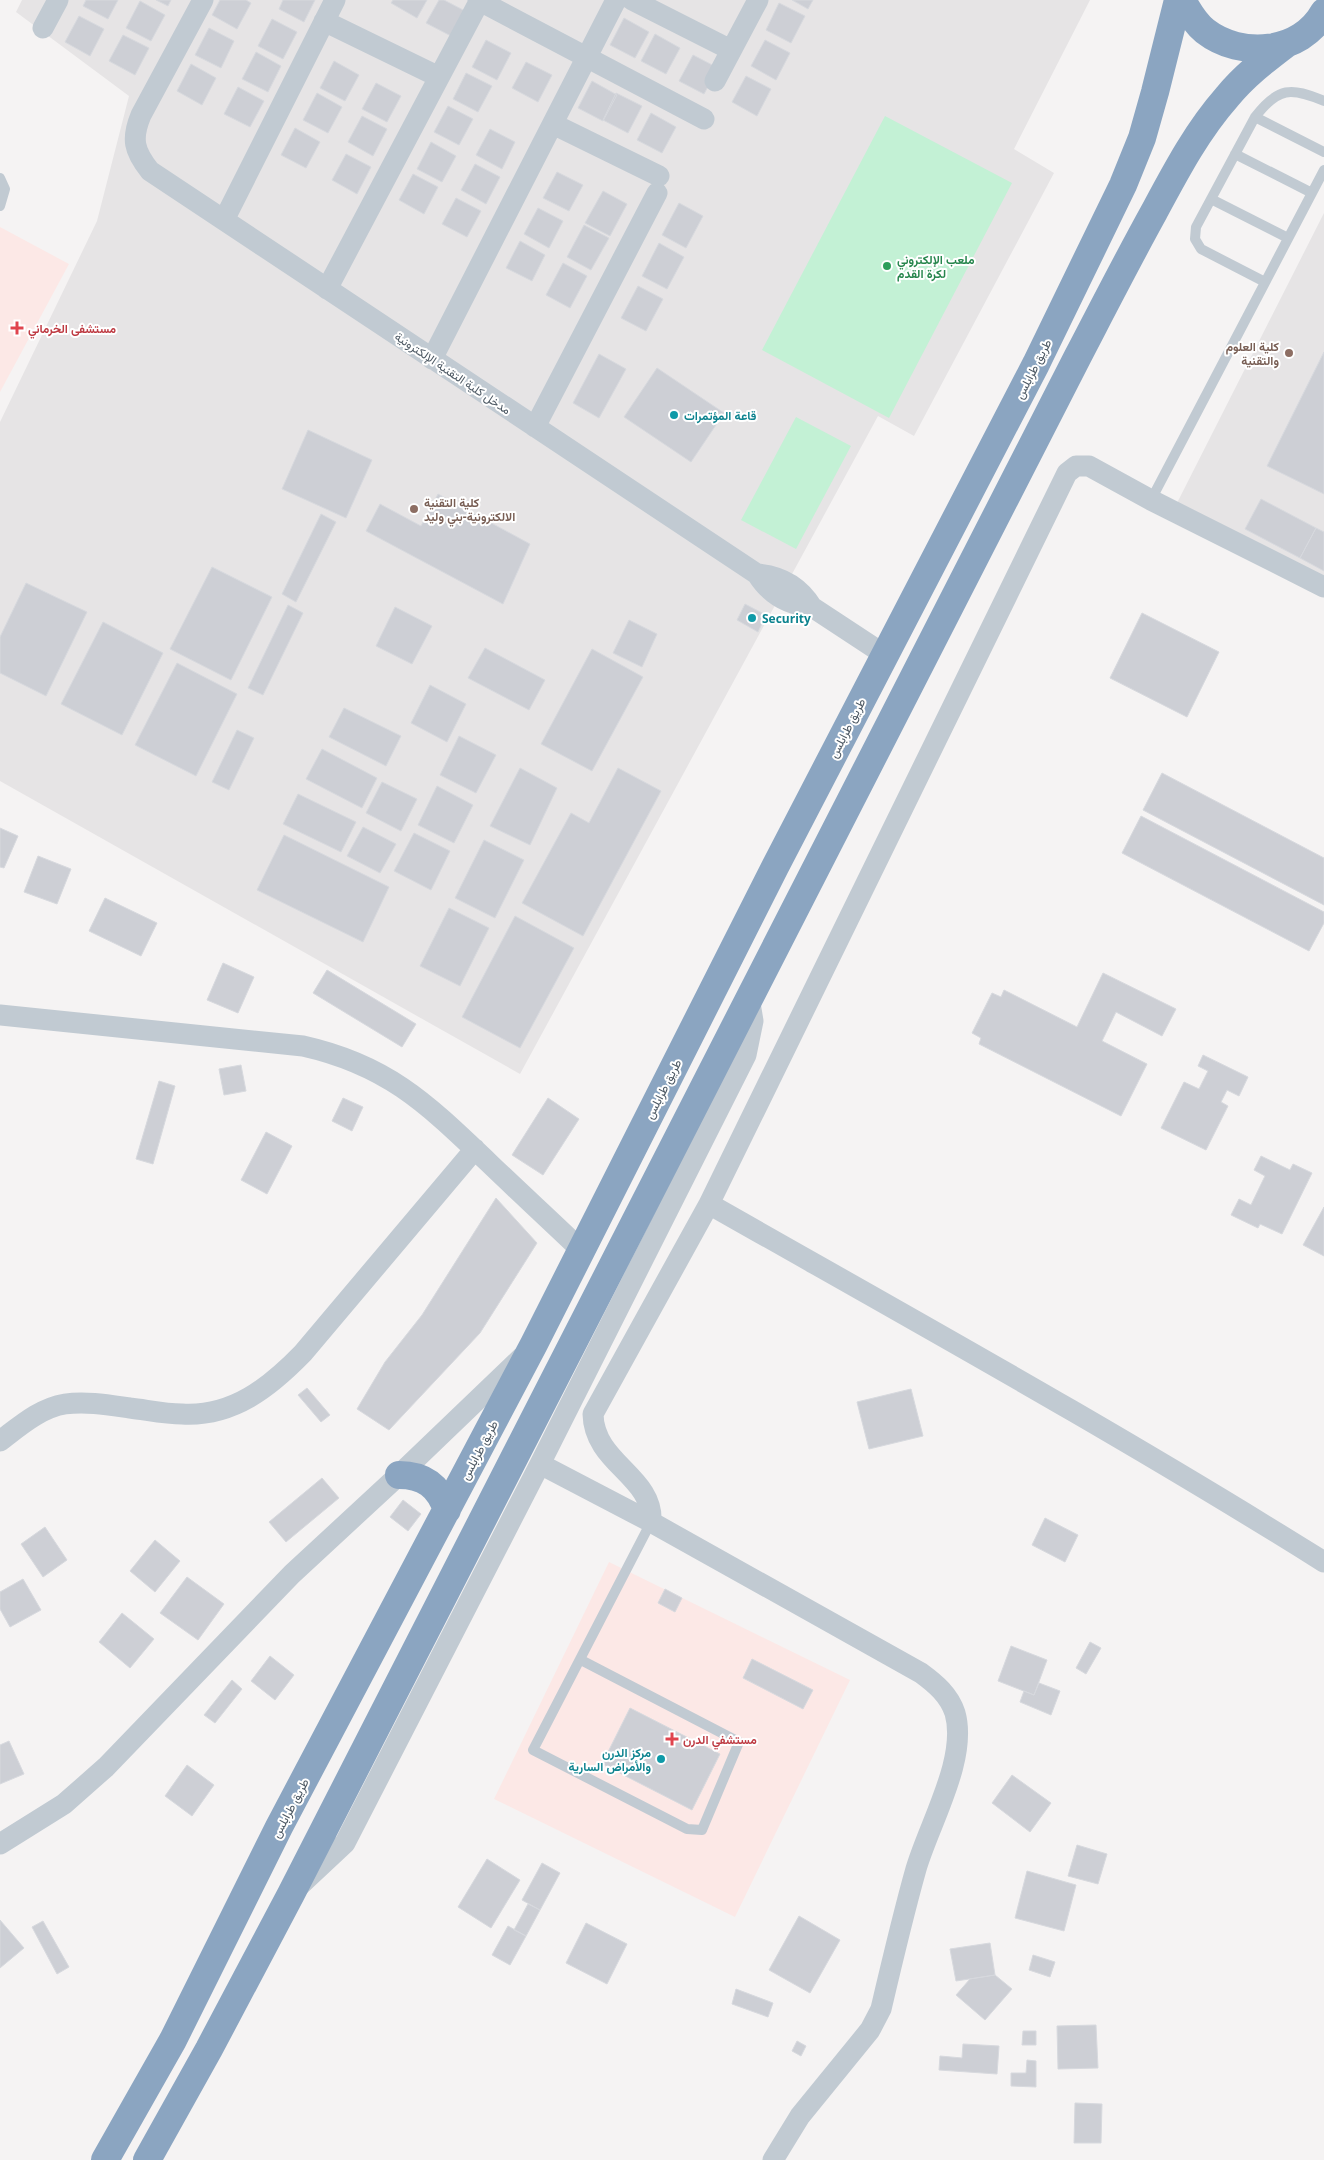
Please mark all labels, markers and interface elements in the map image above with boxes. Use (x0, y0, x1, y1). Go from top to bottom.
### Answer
place label: ملعب الإلكتروني لكرة القدم (897, 251, 975, 282)
marker: ملعب الإلكتروني لكرة القدم (881, 260, 893, 272)
place label: مستشفى الخرماني (28, 320, 117, 339)
marker: مستشفى الخرماني (10, 321, 24, 335)
street label: مدخل كلية التقنية الإلكترونية (392, 328, 514, 418)
street label: طريق طرابلس (1011, 336, 1055, 402)
place label: كلية العلوم والتقنية (1226, 338, 1280, 369)
marker: كلية العلوم والتقنية (1283, 347, 1295, 359)
place label: قاعة المؤتمرات (684, 407, 757, 424)
marker: قاعة المؤتمرات (668, 409, 680, 421)
place label: كلية التقنية الالكترونية-بني وليد (424, 494, 515, 527)
marker: كلية التقنية الالكترونية-بني وليد (408, 503, 420, 515)
place label: Security (762, 610, 811, 627)
marker: Security (746, 612, 758, 624)
street label: طريق طرابلس (825, 695, 869, 761)
street label: طريق طرابلس (641, 1056, 685, 1122)
street label: طريق طرابلس (456, 1417, 502, 1483)
place label: مستشفي الدرن (683, 1731, 757, 1750)
marker: مستشفي الدرن (665, 1732, 679, 1746)
place label: مركز الدرن والأمراض السارية (569, 1744, 651, 1775)
marker: مركز الدرن والأمراض السارية (655, 1753, 667, 1765)
street label: طريق طرابلس (267, 1775, 313, 1841)

